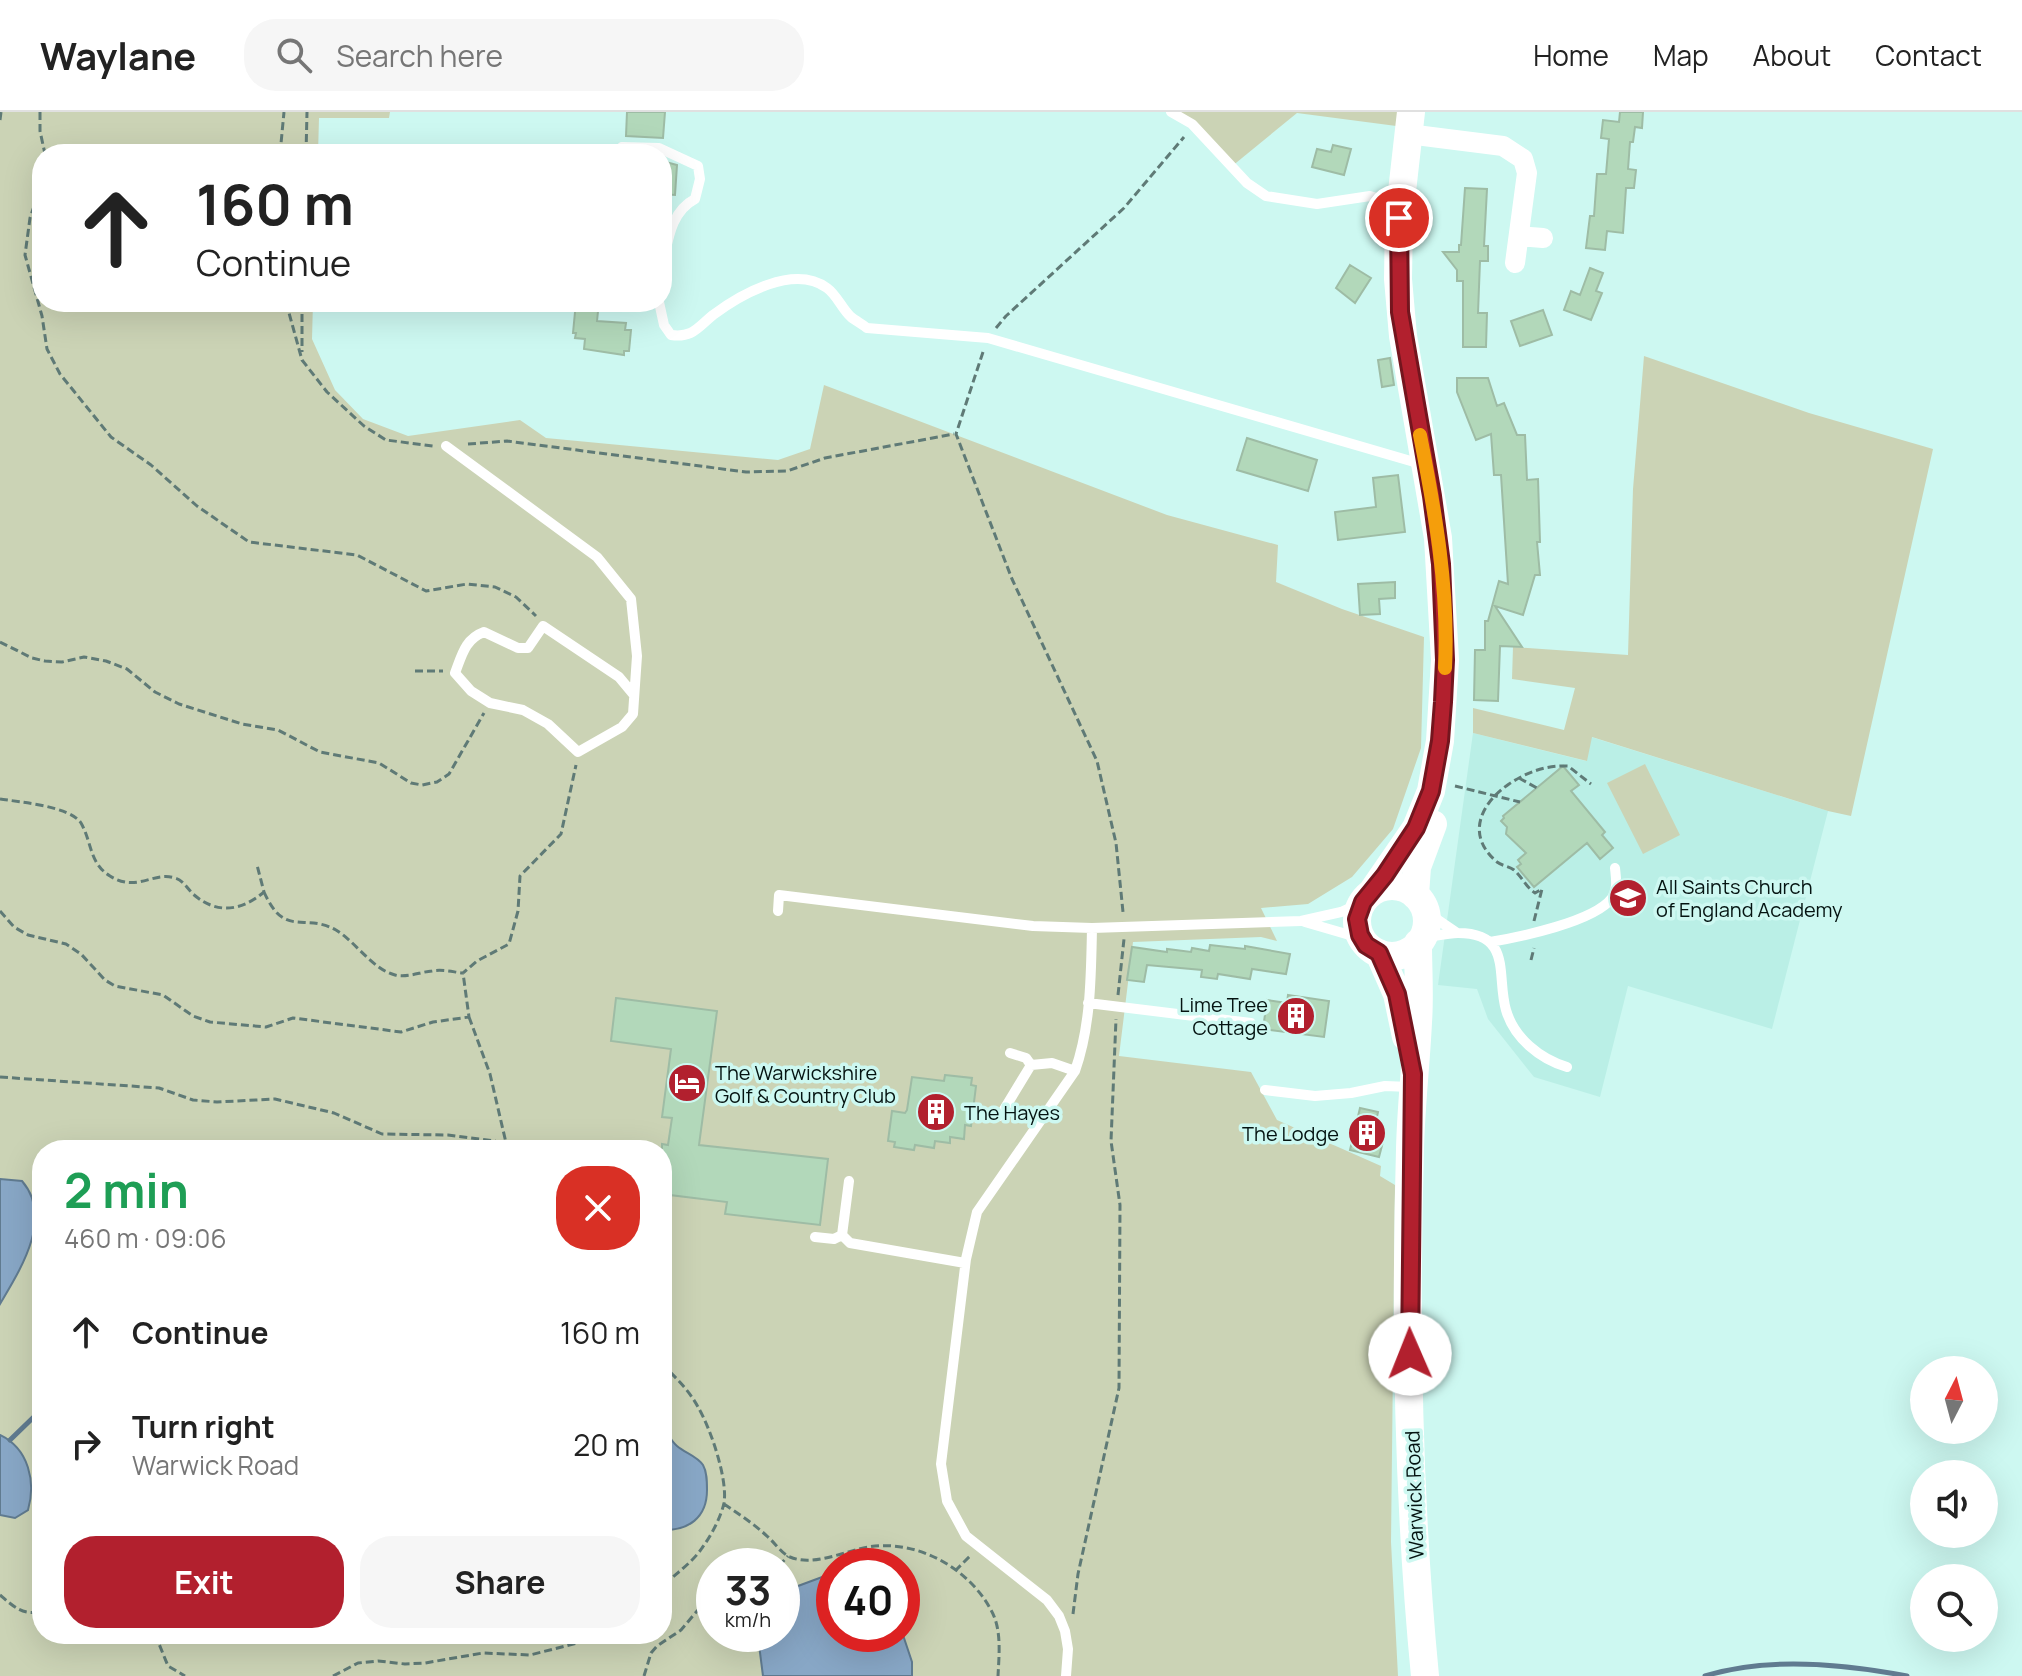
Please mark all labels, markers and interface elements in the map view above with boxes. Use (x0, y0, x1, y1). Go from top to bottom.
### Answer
search box (244, 19, 804, 91)
text: Waylane (40, 29, 196, 81)
icon: search (272, 33, 316, 77)
text: Search here (336, 35, 503, 76)
text: Home (1533, 36, 1609, 74)
text: Map (1653, 36, 1709, 74)
text: About (1753, 36, 1831, 74)
text: Contact (1875, 36, 1982, 74)
text: 160 m (196, 165, 354, 242)
icon: ahead (64, 176, 168, 280)
pin (1365, 184, 1433, 252)
icon: arrive (1377, 196, 1421, 240)
text: Continue (196, 238, 351, 287)
place label: All Saints Church of England Academy (1656, 873, 1843, 923)
school or university icon: All Saints Church of England Academy (1607, 877, 1649, 919)
place label: Lime Tree Cottage (1179, 991, 1268, 1041)
building icon: Lime Tree Cottage (1275, 995, 1317, 1037)
place label: The Warwickshire Golf & Country Club (715, 1059, 896, 1109)
hotel icon: The Warwickshire Golf & Country Club (666, 1062, 708, 1104)
building icon: The Hayes (915, 1091, 957, 1133)
place label: The Hayes (964, 1099, 1060, 1126)
building icon: The Lodge (1346, 1112, 1388, 1154)
place label: The Lodge (1242, 1120, 1339, 1147)
text: 2 min (64, 1157, 189, 1222)
button: close (556, 1166, 640, 1250)
text: 460 m · 09:06 (64, 1220, 227, 1256)
icon: ahead (64, 1310, 108, 1354)
text: Continue (132, 1312, 268, 1353)
text: 160 m (560, 1312, 640, 1353)
position arrow (1368, 1312, 1452, 1396)
north arrow (1910, 1356, 1998, 1444)
map controls (1910, 1356, 1998, 1652)
text: Turn right (132, 1406, 275, 1447)
icon: right (64, 1422, 108, 1466)
text: 20 m (573, 1424, 640, 1465)
street label: Warwick Road (1398, 1430, 1430, 1560)
text: Warwick Road (132, 1447, 299, 1483)
button: sound (1910, 1460, 1998, 1548)
button: Exit (64, 1536, 344, 1628)
button: Share (360, 1536, 640, 1628)
speed limit sign: 40 (816, 1548, 920, 1652)
text: 33 (725, 1562, 771, 1617)
button: search (1910, 1564, 1998, 1652)
text: km/h (725, 1606, 771, 1633)

